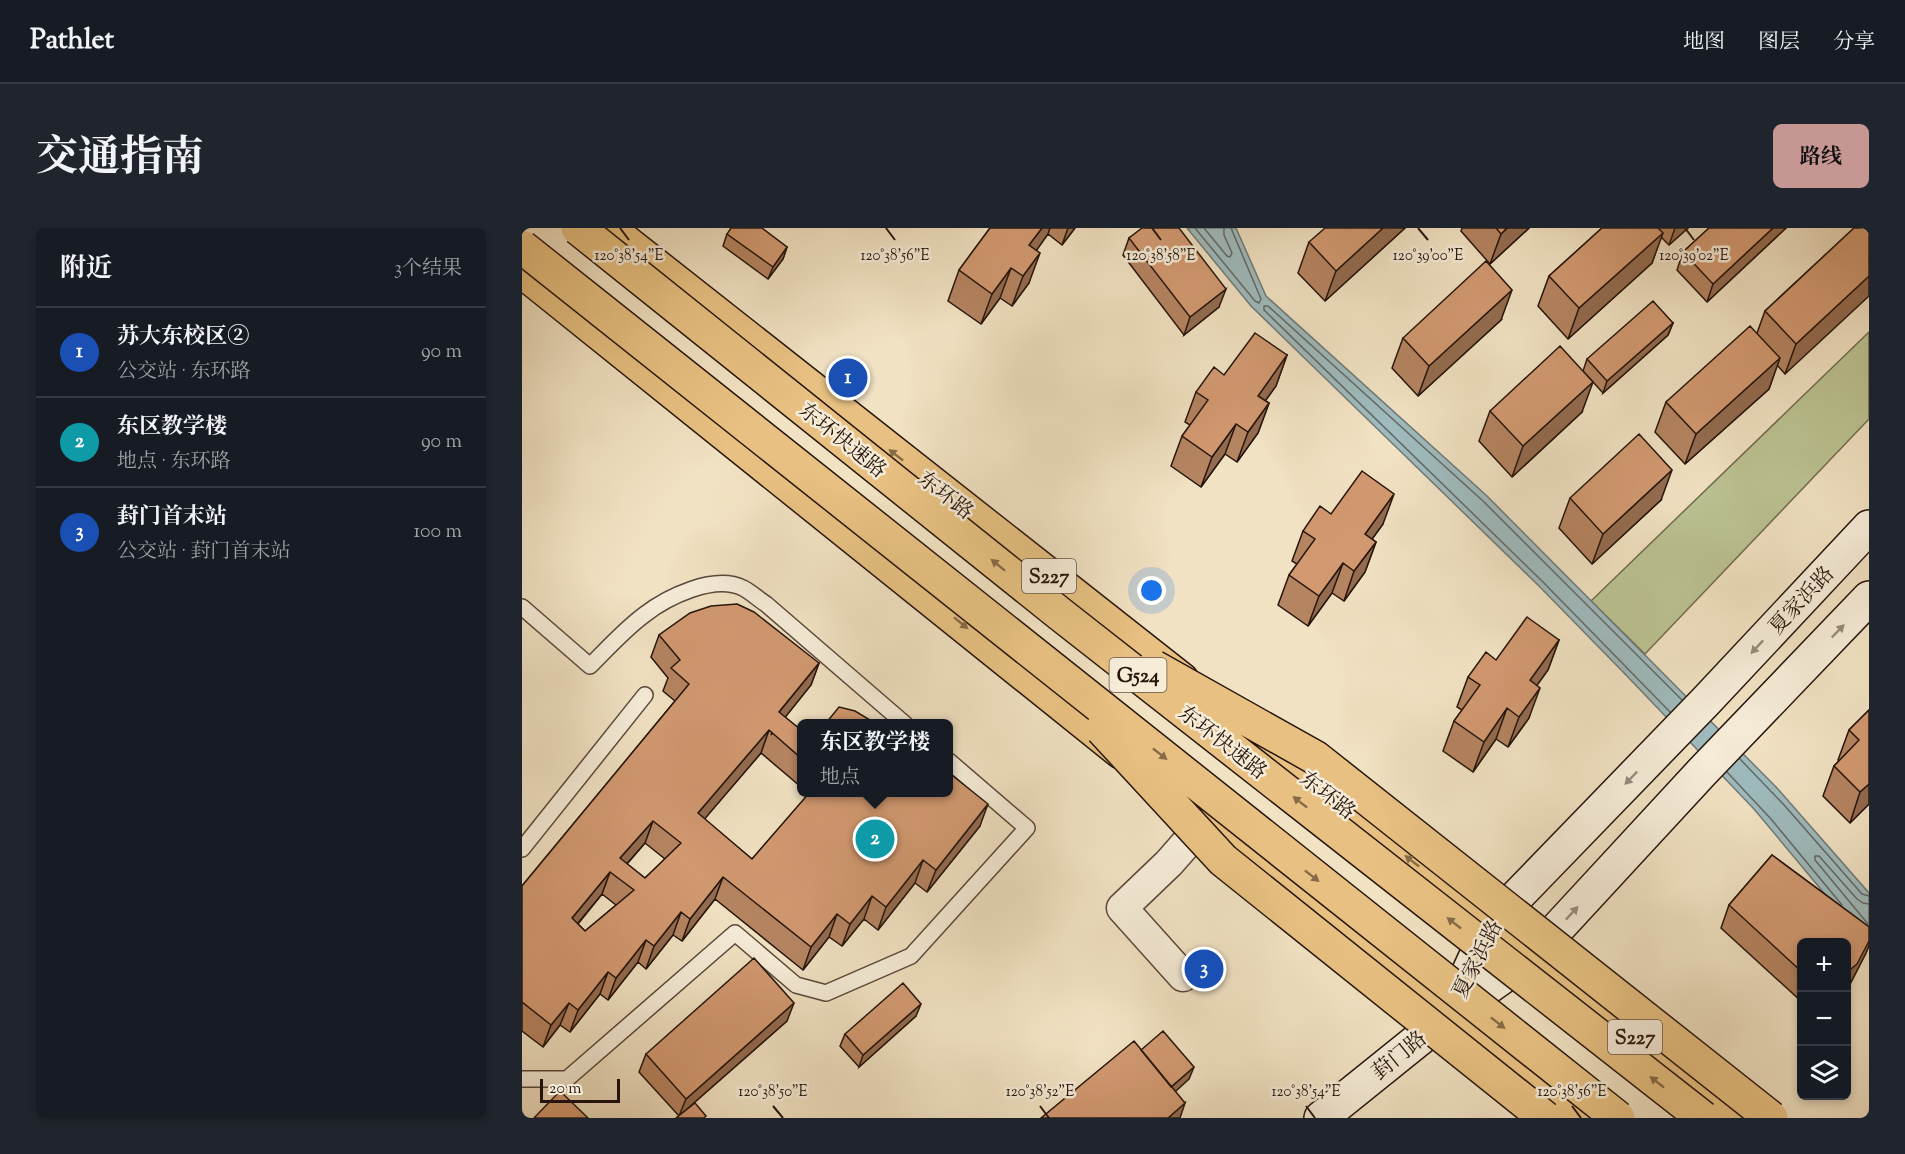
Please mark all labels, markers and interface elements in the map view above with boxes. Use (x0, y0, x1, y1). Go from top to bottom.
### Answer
text: Pathlet (30, 21, 114, 61)
text: 地图 (1683, 28, 1725, 58)
text: 图层 (1758, 28, 1800, 58)
text: 分享 (1833, 28, 1875, 58)
button: 路线 (1773, 124, 1869, 188)
text: 交通指南 (36, 130, 204, 190)
text: 120°38'54"E (594, 246, 664, 267)
text: 120°38'56"E (860, 246, 930, 267)
text: 120°38'58"E (1126, 246, 1196, 267)
text: 120°39'00"E (1393, 246, 1463, 267)
text: 120°39'02"E (1659, 246, 1729, 267)
text: 附近 (60, 251, 112, 288)
text: 3个结果 (394, 255, 462, 284)
text: 苏大东校区② (117, 322, 249, 354)
text: 1 (76, 338, 83, 367)
text: 90 m (421, 338, 462, 367)
pin: 1 (828, 356, 868, 400)
text: 公交站 · 东环路 (117, 358, 251, 387)
street label: 东环快速路 (792, 397, 892, 486)
text: 东区教学楼 (117, 412, 227, 444)
text: 2 (75, 428, 84, 457)
text: 90 m (421, 428, 462, 457)
text: 地点 · 东环路 (117, 448, 231, 477)
one-way arrow (888, 449, 903, 461)
street label: 东环路 (911, 465, 979, 528)
text: 葑门首末站 (117, 502, 227, 534)
text: 3 (75, 518, 84, 547)
text: 100 m (413, 518, 462, 547)
text: 公交站 · 葑门首末站 (117, 538, 291, 567)
one-way arrow (991, 559, 1006, 571)
road number: S227 (1022, 559, 1076, 593)
street label: 夏家浜路 (1763, 560, 1842, 642)
your location (1137, 576, 1166, 605)
one-way arrow (953, 617, 968, 629)
one-way arrow (1831, 623, 1845, 638)
one-way arrow (1750, 639, 1764, 654)
road number: G524 (1110, 658, 1166, 692)
street label: 东环快速路 (1171, 699, 1272, 788)
popup (797, 719, 953, 797)
text: 东区教学楼 (820, 728, 930, 760)
one-way arrow (1152, 748, 1167, 760)
text: 地点 (820, 764, 860, 793)
street label: 东环路 (1293, 765, 1361, 828)
one-way arrow (1624, 771, 1638, 785)
one-way arrow (1292, 796, 1308, 809)
pin: 2 (856, 816, 894, 862)
one-way arrow (1404, 854, 1420, 867)
one-way arrow (1304, 869, 1320, 882)
one-way arrow (1565, 906, 1578, 921)
street label: 夏家浜路 (1446, 916, 1511, 1004)
one-way arrow (1446, 917, 1461, 929)
map controls (1797, 938, 1851, 1100)
button: + (1797, 938, 1851, 992)
pin: 3 (1184, 946, 1224, 992)
button: − (1797, 992, 1851, 1046)
one-way arrow (1490, 1016, 1506, 1029)
road number: S227 (1608, 1020, 1662, 1054)
street label: 葑门路 (1366, 1025, 1434, 1088)
button: layers (1797, 1046, 1851, 1100)
scale bar (540, 1076, 620, 1104)
one-way arrow (1649, 1076, 1664, 1088)
text: 20 m (549, 1078, 582, 1101)
text: 120°38'50"E (738, 1082, 808, 1103)
text: 120°38'52"E (1006, 1082, 1074, 1103)
text: 120°38'54"E (1271, 1082, 1341, 1103)
text: 120°38'56"E (1537, 1082, 1607, 1103)

